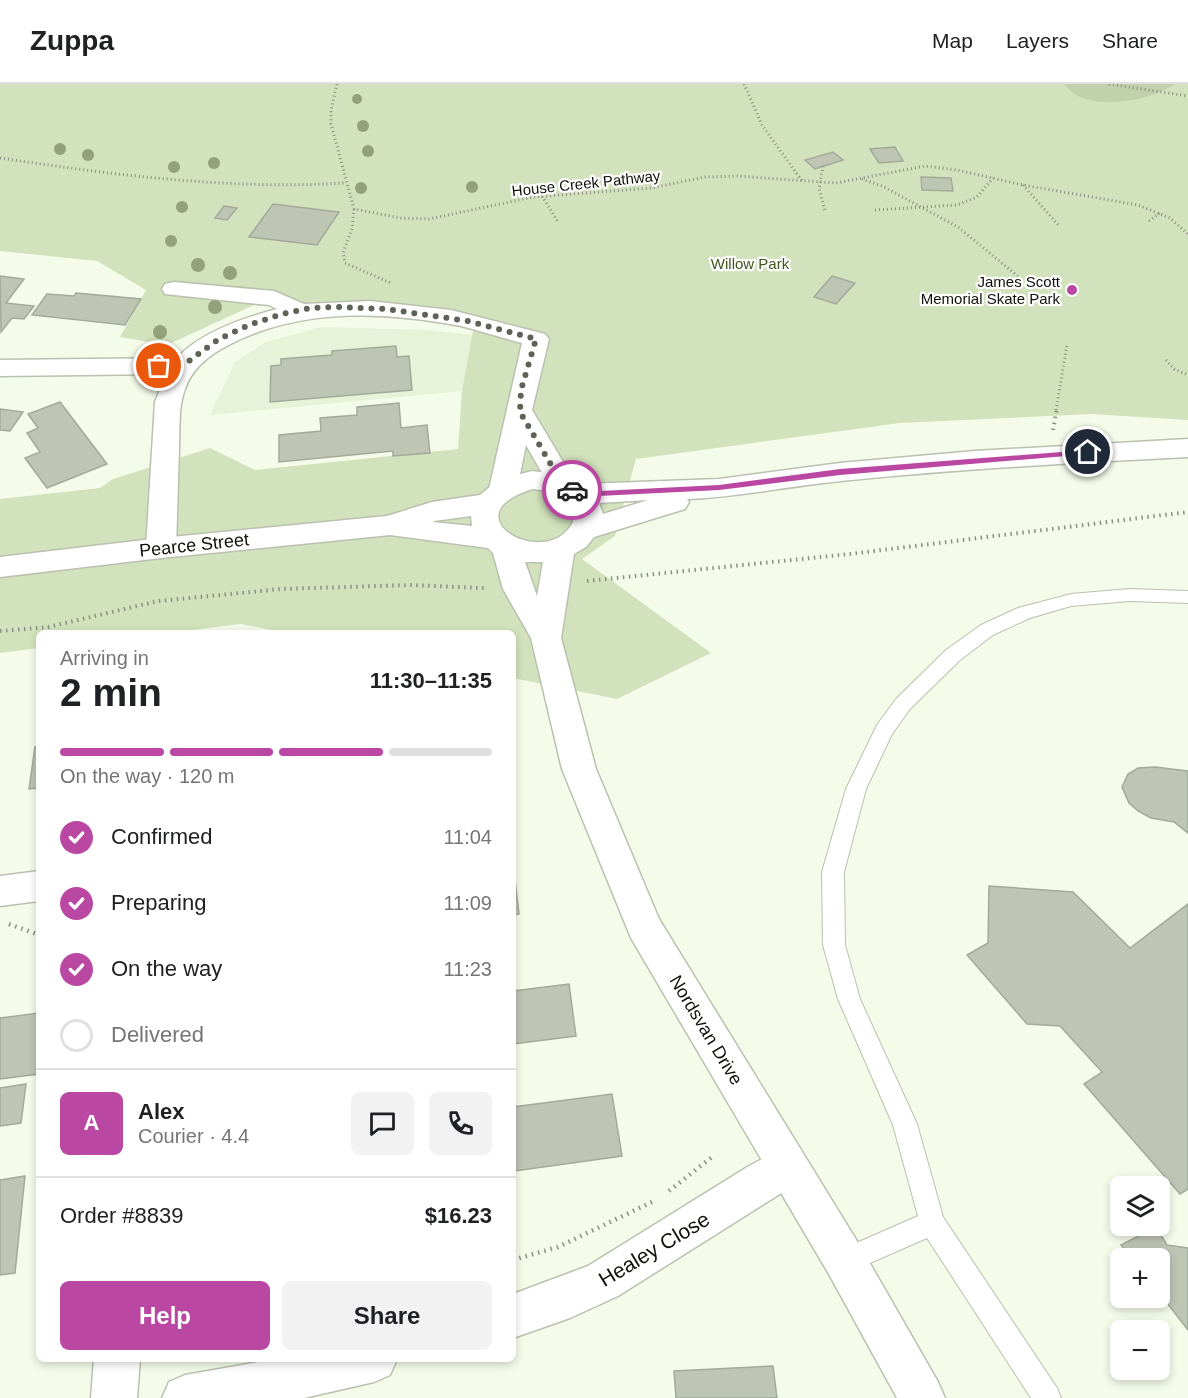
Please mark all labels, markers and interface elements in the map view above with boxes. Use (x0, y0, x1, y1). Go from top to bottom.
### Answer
text: Zuppa (30, 25, 114, 56)
text: Map (932, 29, 973, 52)
text: Layers (1006, 29, 1069, 52)
text: Share (1102, 29, 1158, 52)
street label: House Creek Pathway (511, 167, 662, 199)
park label: Willow Park (711, 255, 790, 272)
place label: James Scott Memorial Skate Park (921, 273, 1061, 307)
marker: James Scott Memorial Skate Park (1065, 283, 1079, 297)
pin (133, 340, 184, 391)
icon: bag (142, 349, 175, 382)
pin (1062, 426, 1113, 477)
icon: home (1071, 435, 1104, 468)
courier (542, 460, 602, 520)
icon: car (556, 474, 589, 507)
street label: Pearce Street (138, 529, 250, 561)
text: Arriving in (60, 647, 149, 669)
text: 11:30–11:35 (370, 668, 492, 693)
text: 2 min (60, 671, 162, 714)
text: On the way · 120 m (60, 765, 235, 787)
icon: check (60, 821, 93, 854)
text: Confirmed (111, 824, 212, 849)
text: 11:04 (443, 826, 492, 848)
icon: check (60, 887, 93, 920)
text: Preparing (111, 890, 206, 915)
text: 11:09 (443, 892, 492, 914)
icon: check (60, 953, 93, 986)
text: On the way (111, 956, 222, 981)
text: 11:23 (443, 958, 492, 980)
street label: Nordsvan Drive (665, 972, 747, 1088)
text: Delivered (111, 1022, 204, 1047)
button: chat (351, 1092, 414, 1155)
button: phone (429, 1092, 492, 1155)
text: Alex (138, 1099, 184, 1124)
text: A (84, 1110, 99, 1135)
text: Courier · 4.4 (138, 1125, 249, 1147)
map controls (1110, 1176, 1170, 1380)
button: layers (1110, 1176, 1170, 1236)
text: Order #8839 (60, 1203, 184, 1228)
text: $16.23 (425, 1203, 492, 1228)
street label: Healey Close (595, 1207, 713, 1291)
button: + (1110, 1248, 1170, 1308)
button: Help (60, 1281, 270, 1350)
button: Share (282, 1281, 492, 1350)
button: − (1110, 1320, 1170, 1380)

